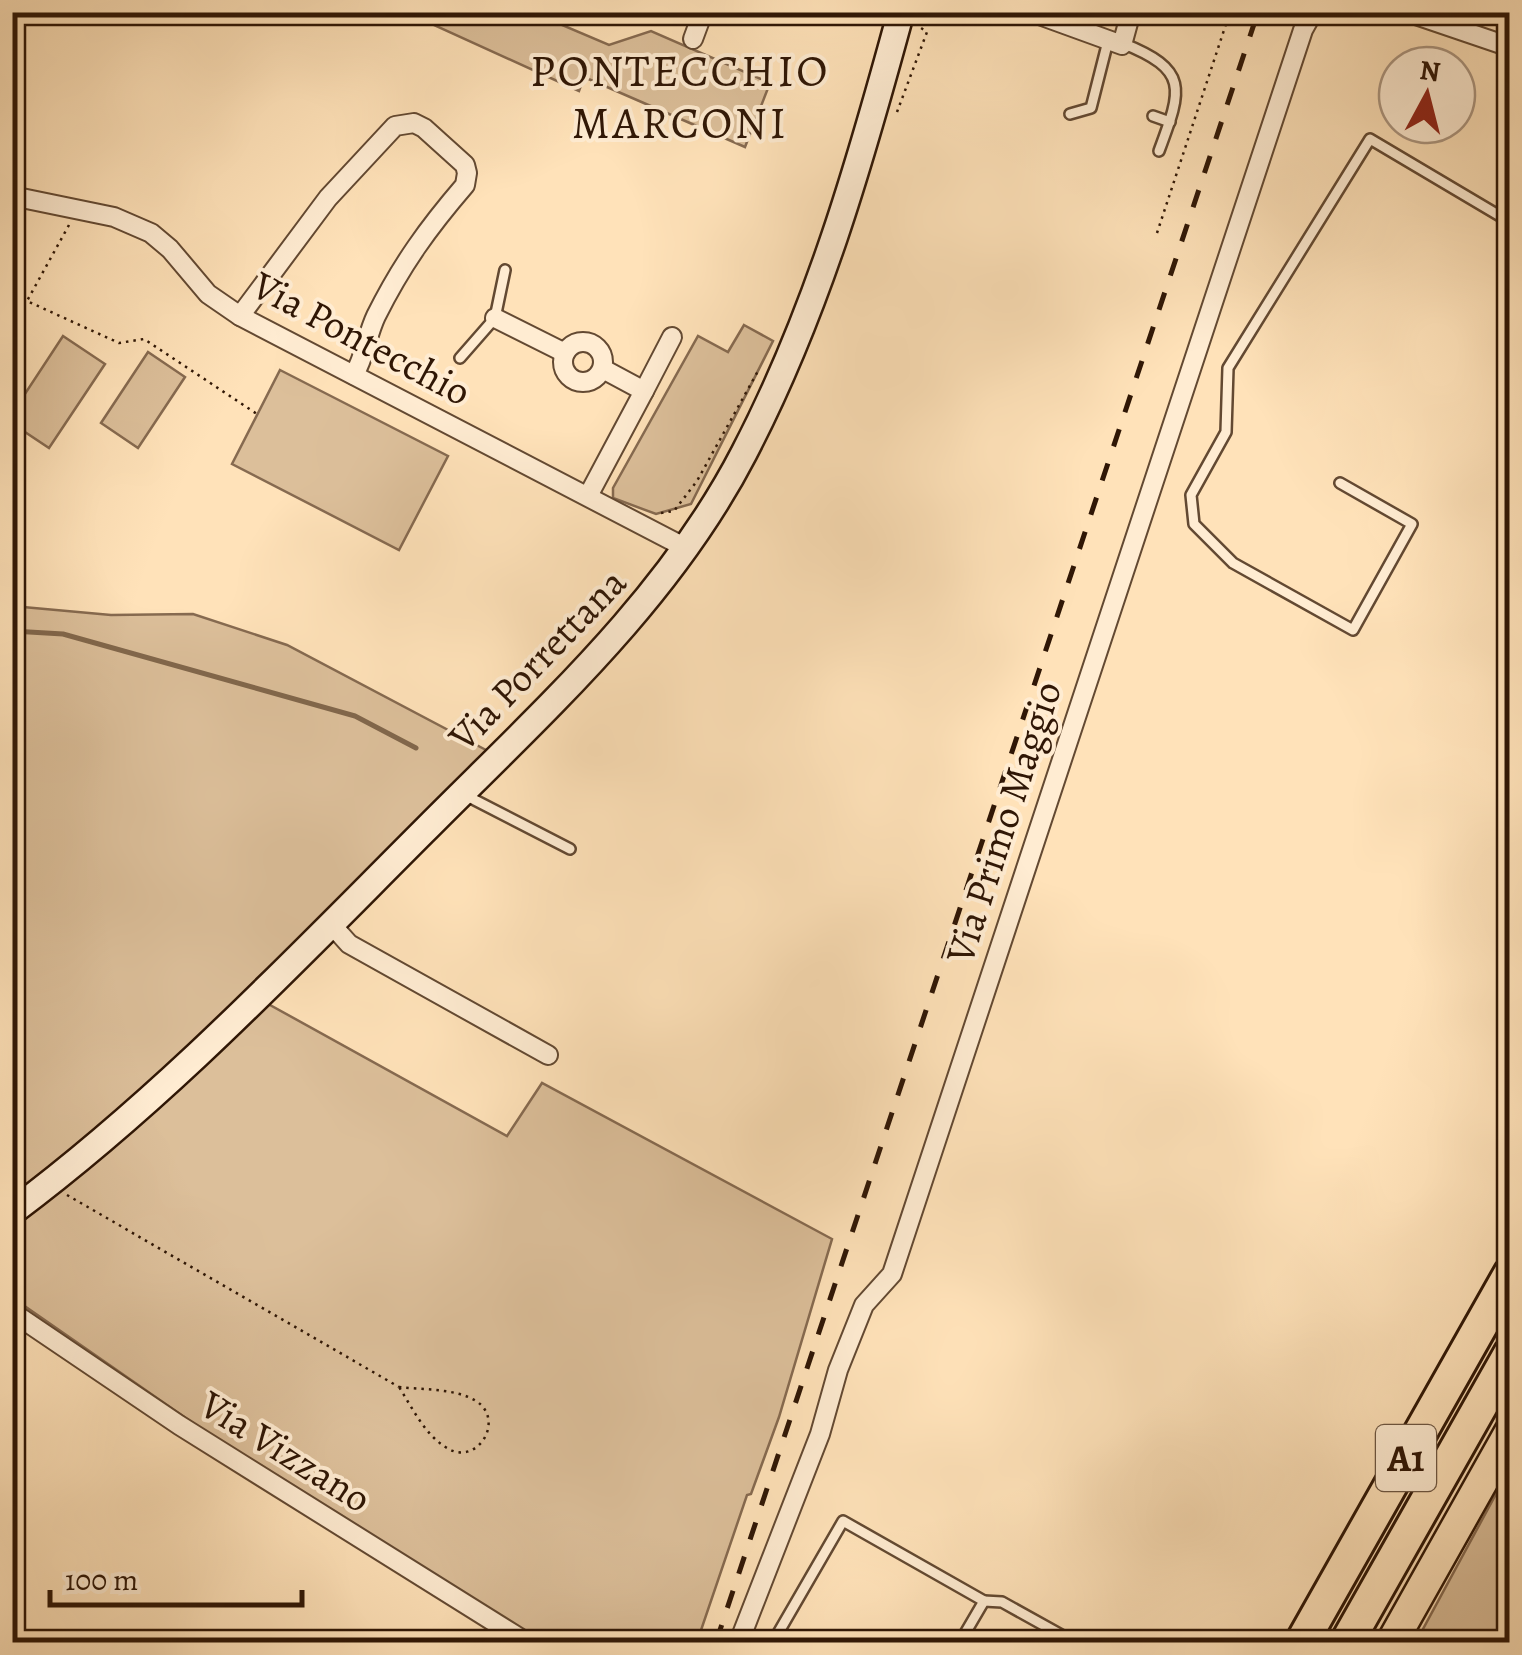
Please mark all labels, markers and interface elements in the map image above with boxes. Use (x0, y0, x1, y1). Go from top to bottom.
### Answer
district label: PONTECCHIO MARCONI (530, 40, 830, 154)
north arrow (1377, 45, 1477, 145)
text: N (1417, 51, 1442, 91)
street label: Via Pontecchio (242, 257, 481, 419)
street label: Via Porrettana (435, 556, 639, 764)
street label: Via Primo Maggio (932, 674, 1075, 971)
street label: Via Vizzano (189, 1377, 382, 1526)
road number: A1 (1376, 1425, 1436, 1491)
scale bar (50, 1545, 302, 1607)
text: 100 m (65, 1560, 138, 1600)

